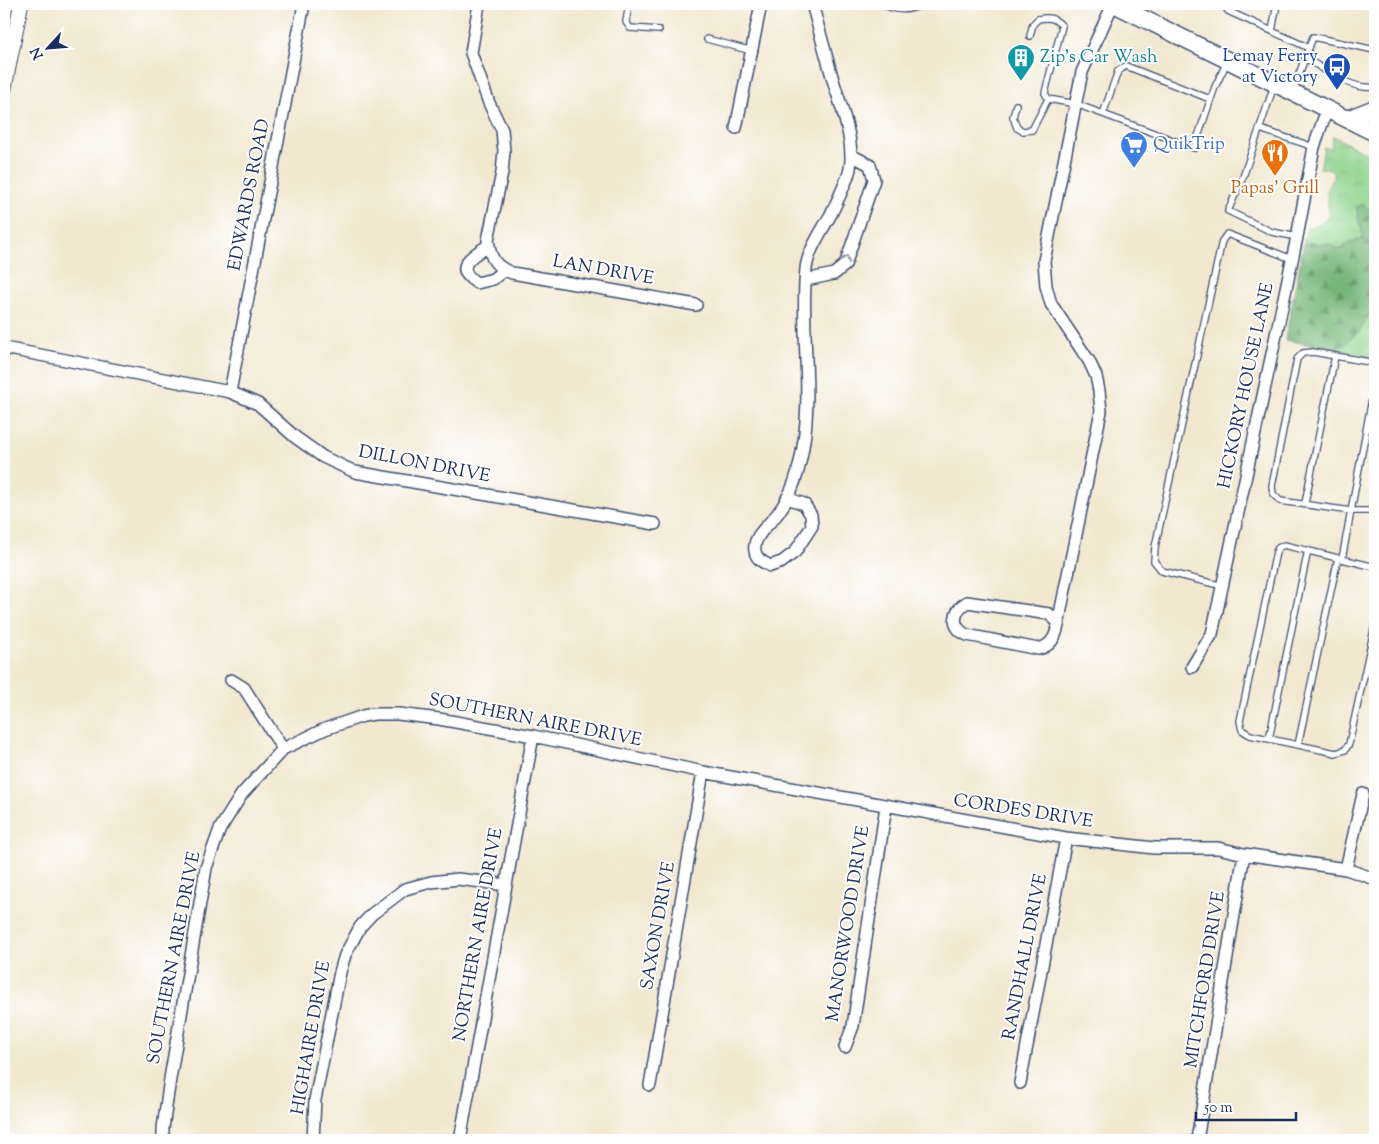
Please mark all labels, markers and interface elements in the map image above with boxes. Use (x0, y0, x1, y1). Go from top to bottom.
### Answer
north arrow (22, 22, 72, 72)
text: N (27, 43, 50, 62)
building icon: Zip’s Car Wash (1006, 43, 1036, 82)
place label: Lemay Ferry at Victory (1222, 44, 1318, 91)
place label: Zip’s Car Wash (1040, 45, 1158, 71)
bus stop icon: Lemay Ferry at Victory (1322, 52, 1352, 91)
street label: EDWARDS ROAD (223, 117, 277, 273)
supermarket icon: QuikTrip (1119, 130, 1149, 169)
place label: QuikTrip (1153, 132, 1225, 158)
restaurant icon: Papas' Grill (1260, 138, 1290, 177)
place label: Papas' Grill (1231, 176, 1319, 202)
street label: LAN DRIVE (550, 249, 656, 293)
one-way arrow (839, 255, 850, 264)
street label: HICKORY HOUSE LANE (1212, 281, 1282, 491)
street label: DILLON DRIVE (356, 439, 492, 491)
street label: SOUTHERN AIRE DRIVE (426, 688, 644, 754)
street label: CORDES DRIVE (951, 788, 1095, 836)
street label: MANORWOOD DRIVE (821, 824, 877, 1024)
street label: NORTHERN AIRE DRIVE (447, 826, 511, 1044)
street label: SOUTHERN AIRE DRIVE (142, 849, 208, 1067)
street label: SAXON DRIVE (635, 860, 683, 992)
street label: RANDHALL DRIVE (997, 871, 1055, 1042)
street label: MITCHFORD DRIVE (1179, 890, 1233, 1070)
street label: HIGHAIRE DRIVE (286, 959, 338, 1117)
scale bar (1196, 1089, 1296, 1121)
text: 50 m (1203, 1098, 1233, 1119)

